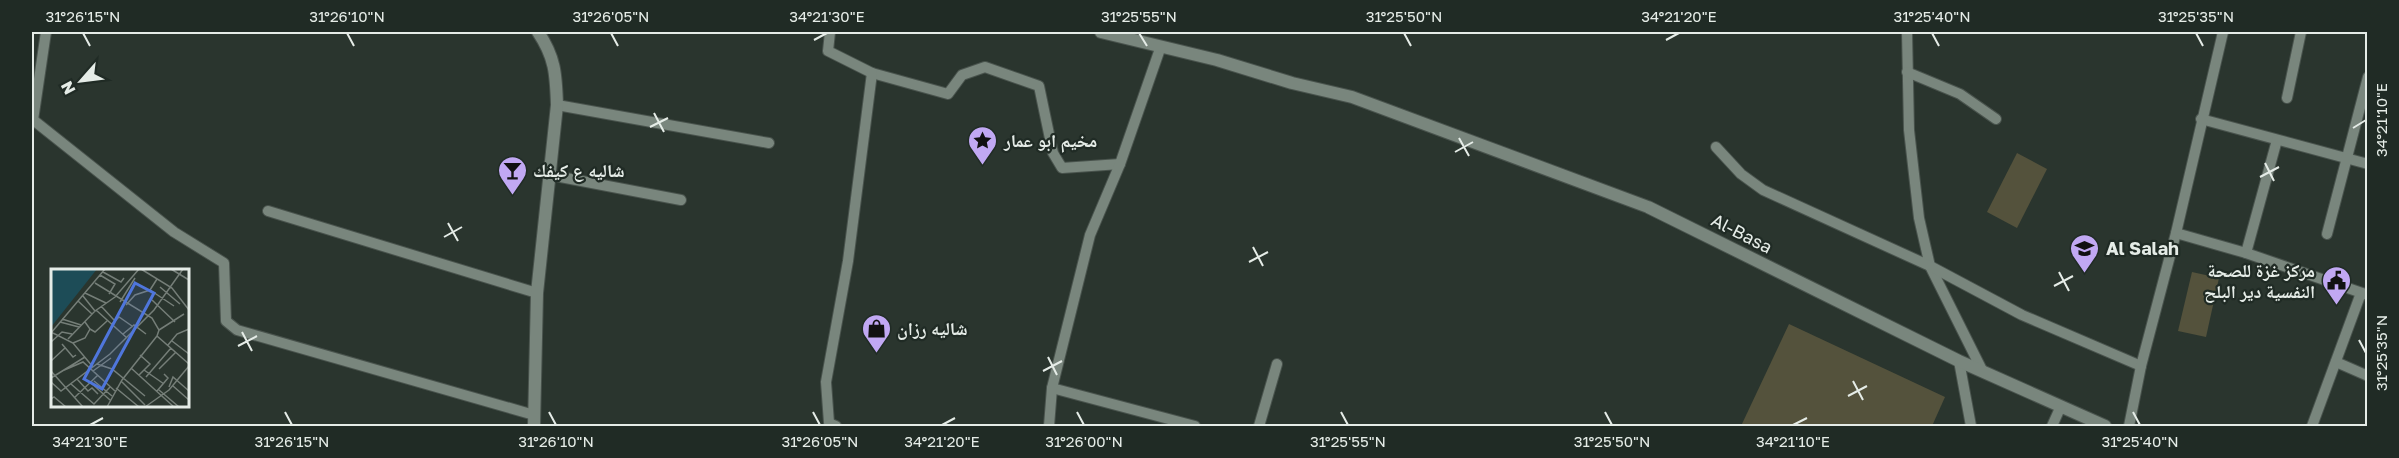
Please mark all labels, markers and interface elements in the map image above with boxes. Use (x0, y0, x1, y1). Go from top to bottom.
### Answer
text: 31°26'15"N (45, 7, 121, 25)
text: 31°26'10"N (309, 7, 385, 25)
text: 31°26'05"N (572, 7, 650, 25)
text: 34°21'30"E (789, 7, 865, 25)
text: 31°25'55"N (1101, 7, 1177, 25)
text: 31°25'50"N (1366, 7, 1442, 25)
text: 34°21'20"E (1641, 7, 1717, 25)
text: 31°25'40"N (1893, 7, 1971, 25)
text: 31°25'35"N (2158, 7, 2234, 25)
north arrow (51, 51, 111, 111)
text: N (56, 78, 79, 98)
text: 34°21'10"E (2372, 83, 2390, 157)
place icon: مخيم ابو عمار (967, 124, 999, 166)
place label: مخيم ابو عمار (1003, 129, 1097, 153)
bar icon: شاليه ع كيفك (496, 154, 528, 196)
place label: شاليه ع كيفك (533, 159, 625, 182)
street label: Al-Basa (1708, 208, 1776, 258)
school or university icon: Al Salah (2069, 232, 2101, 274)
place label: Al Salah (2106, 237, 2179, 259)
place label: مركز غزة للصحة النفسية دير البلح (2204, 259, 2315, 304)
public building icon: مركز غزة للصحة النفسية دير البلح (2320, 264, 2352, 306)
inset map (51, 269, 189, 407)
shop icon: شاليه رزان (860, 312, 892, 354)
text: 31°25'35"N (2372, 315, 2390, 391)
place label: شاليه رزان (897, 317, 968, 340)
text: 34°21'30"E (52, 432, 128, 450)
text: 31°26'15"N (254, 432, 330, 450)
text: 31°26'10"N (518, 432, 594, 450)
text: 31°26'05"N (781, 432, 859, 450)
text: 34°21'20"E (904, 432, 980, 450)
text: 31°26'00"N (1045, 432, 1123, 450)
text: 31°25'55"N (1310, 432, 1386, 450)
text: 31°25'50"N (1574, 432, 1650, 450)
text: 34°21'10"E (1756, 432, 1830, 450)
text: 31°25'40"N (2101, 432, 2179, 450)

